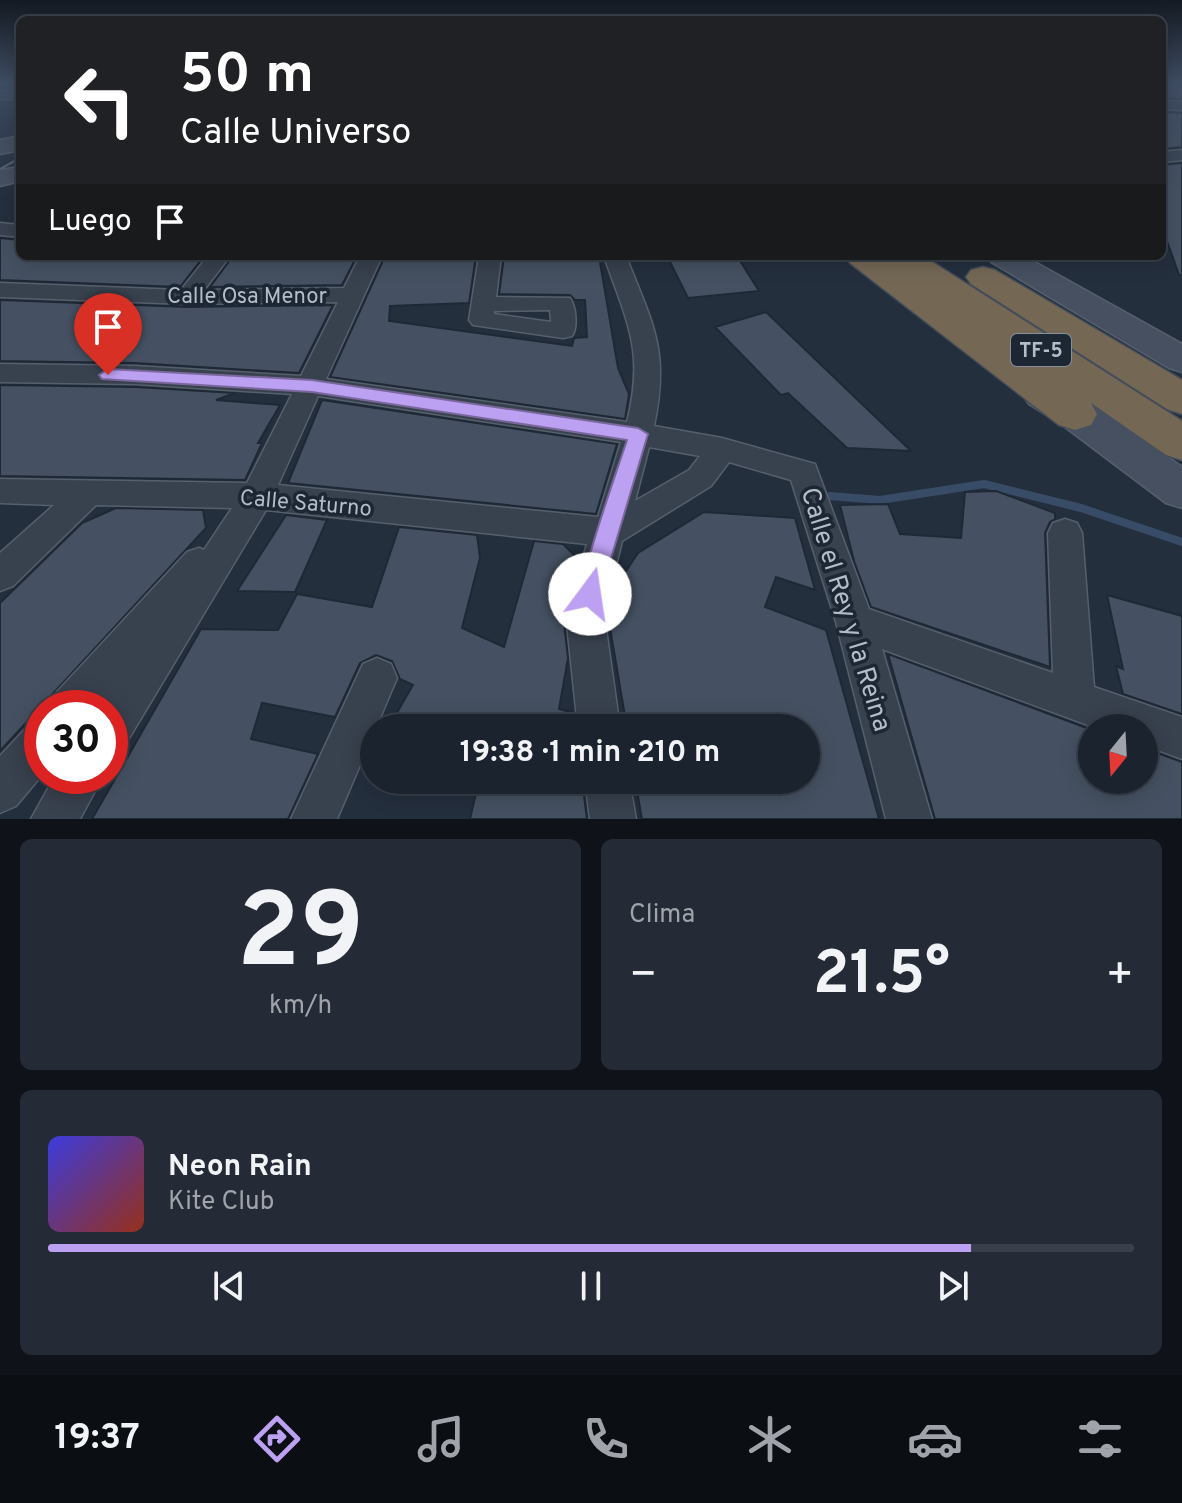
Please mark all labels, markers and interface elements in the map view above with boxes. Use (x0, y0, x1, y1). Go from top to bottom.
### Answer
text: 50 m (180, 42, 314, 112)
icon: left (48, 48, 152, 152)
text: Calle Universo (180, 111, 411, 157)
icon: arrive (148, 200, 192, 244)
text: Luego (48, 204, 132, 241)
street label: Calle Osa Menor (167, 284, 327, 311)
pin (74, 293, 142, 375)
icon: arrive (86, 305, 130, 349)
road number: TF-5 (1011, 334, 1071, 366)
street label: Calle el Rey y la Reina (792, 484, 897, 736)
street label: Calle Saturno (239, 485, 373, 524)
position arrow (548, 552, 632, 636)
speed limit sign: 30 (24, 690, 128, 794)
north arrow (1078, 714, 1158, 794)
map controls (1078, 714, 1158, 794)
text: 19:38 · 1 min · 210 m (460, 735, 720, 772)
text: 29 (237, 872, 364, 1004)
text: Clima (629, 899, 695, 932)
text: 21.5° (813, 939, 950, 1015)
text: − (629, 949, 657, 1005)
text: + (1106, 949, 1134, 1005)
text: km/h (269, 990, 332, 1023)
text: Neon Rain (168, 1149, 312, 1186)
text: Kite Club (168, 1186, 274, 1219)
icon: previous (207, 1264, 251, 1308)
icon: pause (569, 1264, 613, 1308)
icon: next (931, 1264, 975, 1308)
icon: directions (249, 1411, 305, 1467)
icon: music (413, 1411, 469, 1467)
icon: phone (578, 1411, 634, 1467)
icon: climate (742, 1411, 798, 1467)
icon: car (907, 1411, 963, 1467)
icon: filters (1072, 1411, 1128, 1467)
text: 19:37 (54, 1416, 140, 1462)

